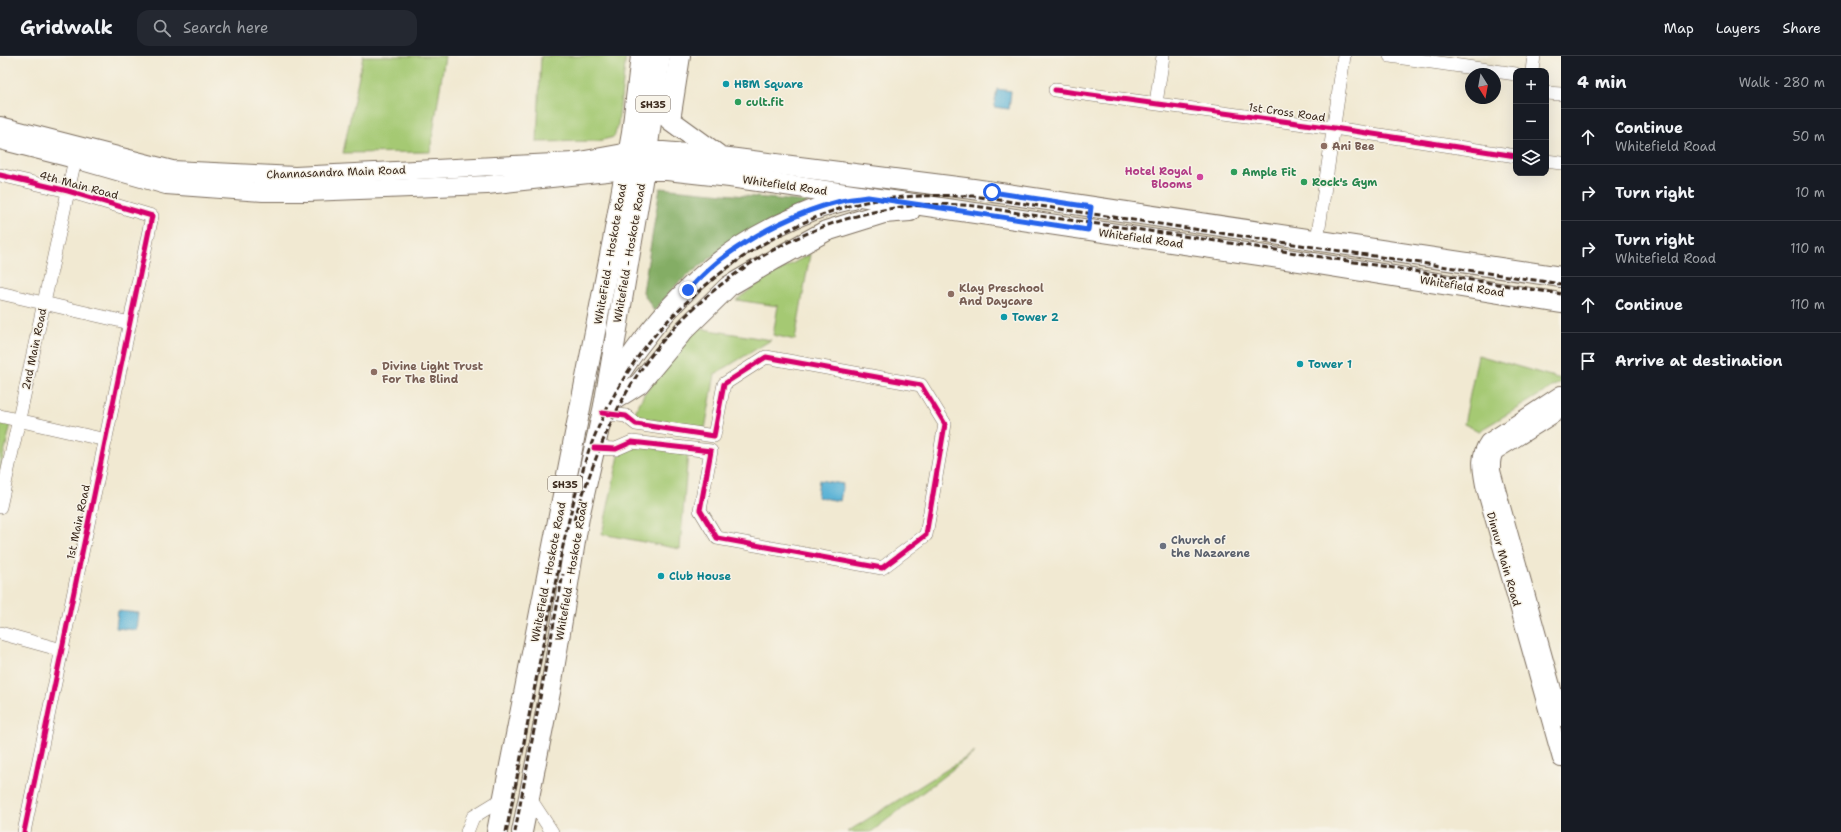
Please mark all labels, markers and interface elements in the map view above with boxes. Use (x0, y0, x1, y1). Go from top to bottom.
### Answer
search box (137, 10, 417, 46)
text: Gridwalk (20, 15, 113, 40)
icon: search (151, 17, 173, 39)
text: Search here (183, 18, 269, 38)
text: Map (1664, 19, 1694, 37)
text: Layers (1716, 19, 1760, 37)
text: Share (1782, 19, 1821, 37)
north arrow (1465, 68, 1501, 104)
map controls (1513, 68, 1549, 176)
button: + (1513, 68, 1549, 104)
text: 4 min (1577, 71, 1627, 93)
text: Walk · 280 m (1739, 74, 1825, 91)
place label: HBM Square (734, 77, 804, 92)
marker: HBM Square (721, 79, 731, 89)
place label: cult.fit (746, 95, 784, 110)
road number: SH35 (636, 96, 670, 112)
marker: cult.fit (733, 97, 743, 107)
street label: 1st Cross Road (1248, 100, 1326, 125)
button: − (1513, 104, 1549, 140)
text: Continue (1615, 118, 1683, 138)
icon: ahead (1577, 126, 1599, 148)
text: 50 m (1792, 128, 1825, 145)
text: Whitefield Road (1615, 138, 1716, 155)
place label: Ani Bee (1332, 139, 1375, 154)
button: layers (1513, 140, 1549, 176)
marker: Ani Bee (1319, 141, 1329, 151)
street label: Channasandra Main Road (266, 163, 406, 182)
place label: Hotel Royal Blooms (1125, 164, 1192, 192)
place label: Ample Fit (1242, 165, 1297, 180)
marker: Ample Fit (1229, 167, 1239, 177)
street label: 4th Main Road (38, 168, 120, 203)
street label: Whitefield Road (742, 172, 828, 199)
marker: Hotel Royal Blooms (1195, 172, 1205, 182)
place label: Rock's Gym (1312, 175, 1377, 190)
marker: Rock's Gym (1299, 177, 1309, 187)
street label: WhiteField - Hoskote Road (591, 182, 630, 326)
street label: Whitefield - Hoskote Road (610, 182, 649, 324)
icon: right (1577, 182, 1599, 204)
route start (983, 183, 1001, 201)
text: Turn right (1615, 183, 1695, 203)
text: 10 m (1795, 184, 1825, 201)
street label: Whitefield Road (1098, 225, 1184, 252)
text: Turn right (1615, 230, 1695, 250)
icon: right (1577, 238, 1599, 260)
text: 110 m (1790, 240, 1825, 257)
text: Whitefield Road (1615, 250, 1716, 267)
street label: Whitefield Road (1419, 272, 1505, 301)
route end (679, 281, 697, 299)
place label: Klay Preschool And Daycare (959, 281, 1044, 309)
marker: Klay Preschool And Daycare (946, 289, 956, 299)
icon: ahead (1577, 294, 1599, 316)
text: Continue (1615, 295, 1683, 315)
text: 110 m (1790, 296, 1825, 313)
street label: 2nd Main Road (19, 307, 50, 391)
place label: Tower 2 (1012, 310, 1059, 325)
marker: Tower 2 (999, 312, 1009, 322)
icon: arrive (1577, 350, 1599, 372)
text: Arrive at destination (1615, 351, 1783, 371)
place label: Tower 1 (1308, 357, 1352, 372)
place label: Divine Light Trust For The Blind (382, 359, 484, 387)
marker: Tower 1 (1295, 359, 1305, 369)
marker: Divine Light Trust For The Blind (369, 367, 379, 377)
road number: SH35 (548, 476, 582, 492)
street label: 1st Main Road (63, 483, 94, 561)
street label: Whitefield - Hoskote Road (552, 500, 591, 642)
street label: WhiteField - Hoskote Road (528, 501, 569, 644)
street label: Dinnur Main Road (1483, 510, 1524, 608)
place label: Church of the Nazarene (1171, 533, 1251, 561)
marker: Church of the Nazarene (1158, 541, 1168, 551)
place label: Club House (669, 569, 731, 584)
marker: Club House (656, 571, 666, 581)

